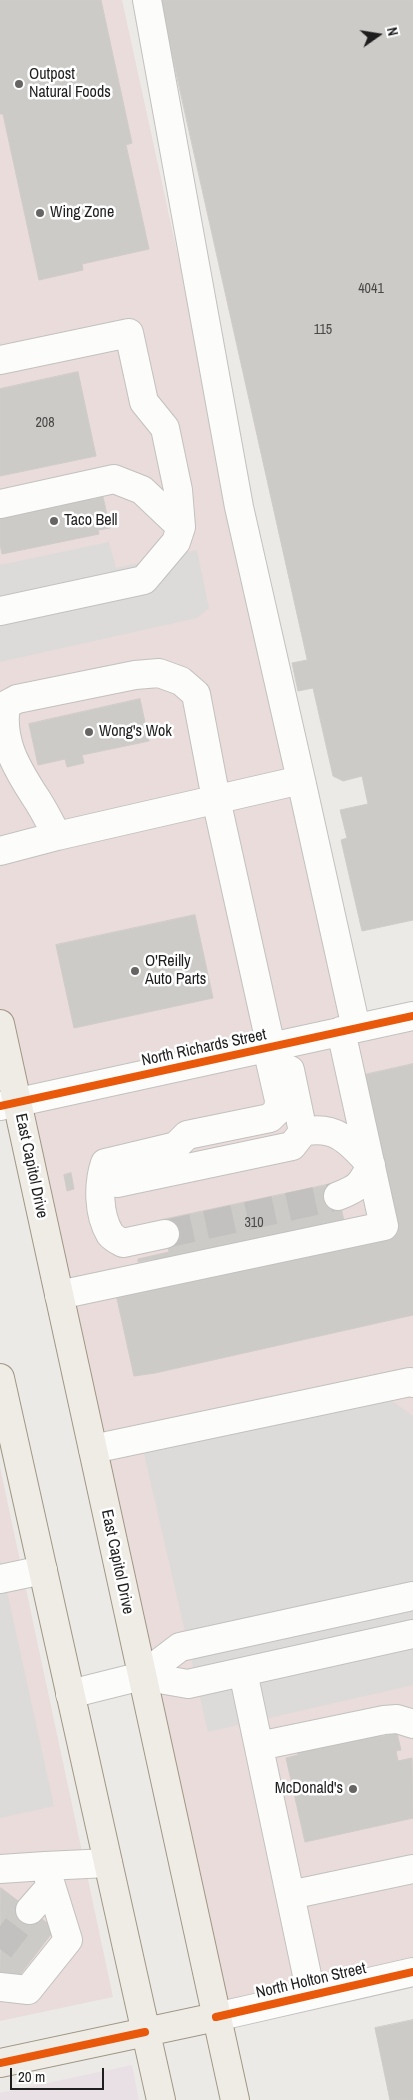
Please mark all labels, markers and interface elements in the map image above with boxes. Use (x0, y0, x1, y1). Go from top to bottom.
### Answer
north arrow (353, 10, 403, 60)
text: N (383, 26, 402, 38)
place label: Outpost Natural Foods (29, 65, 111, 103)
marker: Outpost Natural Foods (13, 78, 25, 90)
place label: Wing Zone (50, 203, 114, 223)
marker: Wing Zone (34, 207, 46, 219)
house number: 4041 (358, 281, 384, 297)
house number: 115 (314, 322, 332, 338)
house number: 208 (35, 415, 55, 431)
place label: Taco Bell (64, 511, 117, 531)
marker: Taco Bell (48, 515, 60, 527)
place label: Wong's Wok (99, 722, 172, 742)
marker: Wong's Wok (83, 726, 95, 738)
place label: O'Reilly Auto Parts (145, 952, 206, 990)
marker: O'Reilly Auto Parts (129, 965, 141, 977)
street label: North Richards Street (140, 1025, 268, 1071)
street label: East Capitol Drive (11, 1112, 51, 1220)
house number: 310 (244, 1215, 264, 1231)
street label: East Capitol Drive (97, 1508, 137, 1616)
place label: McDonald's (275, 1779, 343, 1799)
marker: McDonald's (347, 1783, 359, 1795)
street label: North Holton Street (254, 1959, 368, 2003)
scale bar (12, 2058, 106, 2090)
text: 20 m (18, 2066, 45, 2087)

